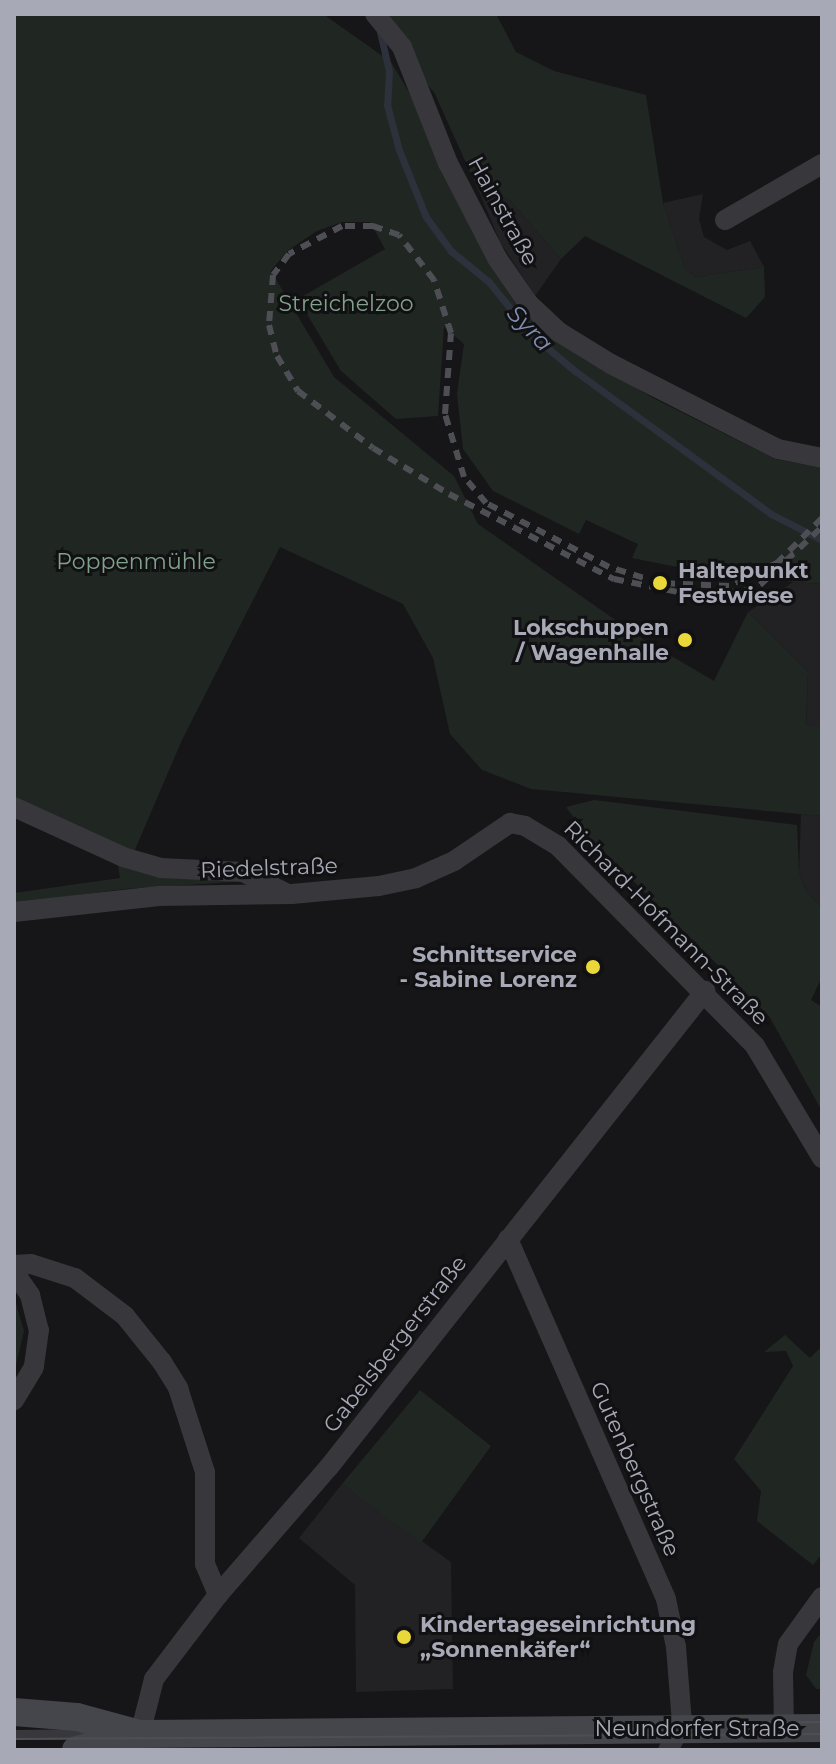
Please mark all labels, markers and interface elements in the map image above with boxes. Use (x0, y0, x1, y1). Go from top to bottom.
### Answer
street label: Hainstraße (462, 152, 544, 270)
park label: Streichelzoo (278, 291, 414, 317)
water label: Syra (501, 299, 559, 357)
park label: Poppenmühle (56, 549, 216, 575)
place label: Haltepunkt Festwiese (678, 557, 809, 608)
marker: Haltepunkt Festwiese (649, 572, 671, 594)
place label: Lokschuppen / Wagenhalle (513, 614, 669, 666)
marker: Lokschuppen / Wagenhalle (676, 631, 694, 649)
street label: Richard-Hofmann-Straße (558, 815, 774, 1031)
street label: Riedelstraße (200, 852, 338, 884)
place label: Schnittservice - Sabine Lorenz (400, 941, 577, 992)
marker: Schnittservice - Sabine Lorenz (584, 958, 602, 976)
street label: Gabelsbergerstraße (318, 1250, 472, 1438)
street label: Gutenbergstraße (585, 1377, 685, 1561)
place label: Kindertageseinrichtung „Sonnenkäfer“ (420, 1611, 696, 1662)
marker: Kindertageseinrichtung „Sonnenkäfer“ (395, 1628, 413, 1646)
street label: Neundorfer Straße (595, 1716, 799, 1742)

